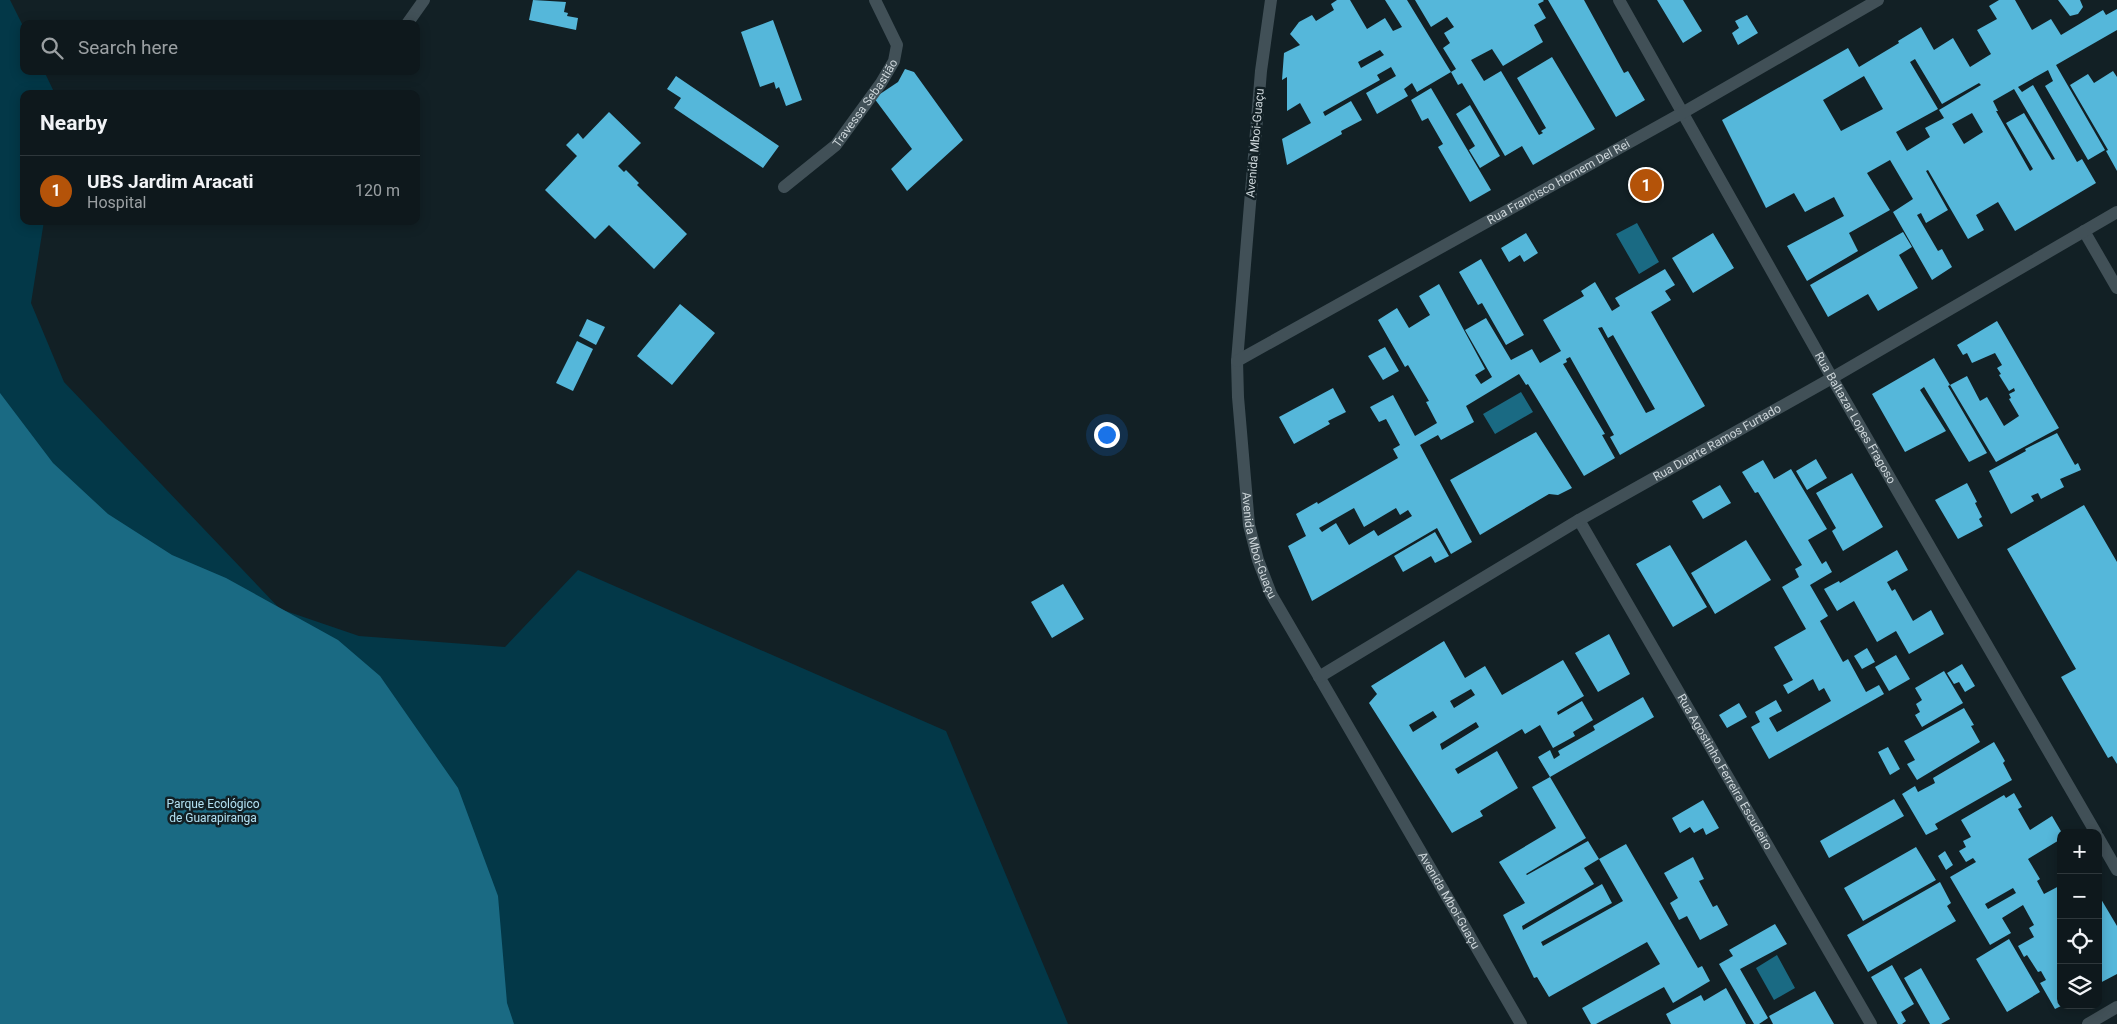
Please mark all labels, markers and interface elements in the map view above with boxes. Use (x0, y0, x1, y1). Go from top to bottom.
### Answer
search box (20, 20, 420, 75)
icon: search (38, 34, 66, 62)
text: Search here (78, 36, 178, 59)
street label: Travessa Sebastião (830, 56, 901, 150)
street label: Avenida Mboi-Guaçu (1243, 88, 1267, 198)
text: Nearby (40, 111, 107, 135)
street label: Rua Francisco Homem Del Rei (1485, 137, 1632, 227)
pin: 1 (1630, 166, 1662, 204)
text: UBS Jardim Aracati (87, 170, 254, 193)
text: 1 (51, 181, 61, 200)
text: 120 m (355, 181, 400, 200)
text: Hospital (87, 193, 147, 212)
street label: Rua Baltazar Lopes Fragoso (1812, 350, 1899, 486)
street label: Rua Duarte Ramos Furtado (1651, 401, 1784, 484)
your location (1094, 422, 1120, 448)
street label: Avenida Mboi-Guaçu (1239, 491, 1279, 601)
street label: Rua Agostinho Ferreira Escudeiro (1674, 691, 1776, 852)
park label: Parque Ecológico de Guarapiranga (166, 797, 260, 825)
map controls (2057, 829, 2102, 1009)
button: + (2057, 829, 2102, 874)
street label: Avenida Mboi-Guaçu (1415, 849, 1483, 951)
button: − (2057, 874, 2102, 919)
button: locate (2057, 919, 2102, 964)
button: layers (2057, 964, 2102, 1009)

